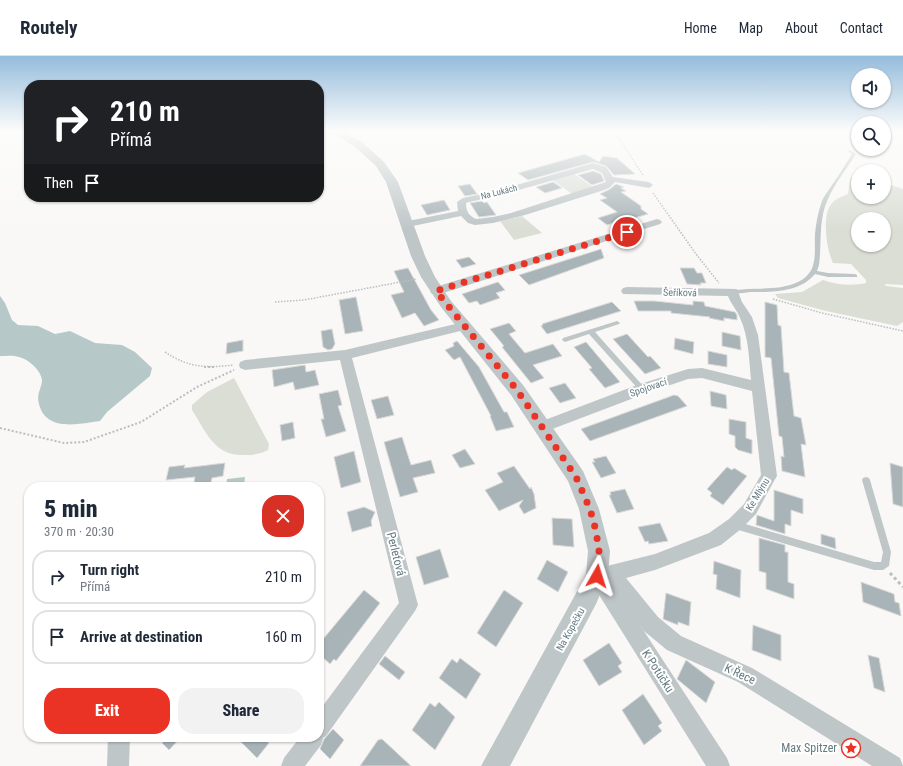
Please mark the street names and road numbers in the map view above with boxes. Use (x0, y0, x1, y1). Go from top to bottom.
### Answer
street label: Na Lukách (480, 183, 518, 201)
street label: Šeříková (663, 286, 697, 298)
street label: Spojovací (628, 376, 669, 399)
street label: Ke Mlýnu (743, 476, 771, 513)
street label: Perleťová (384, 531, 408, 578)
street label: Na Kopečku (554, 606, 587, 653)
street label: K Potůčku (639, 647, 677, 695)
street label: K Řece (722, 660, 758, 687)

